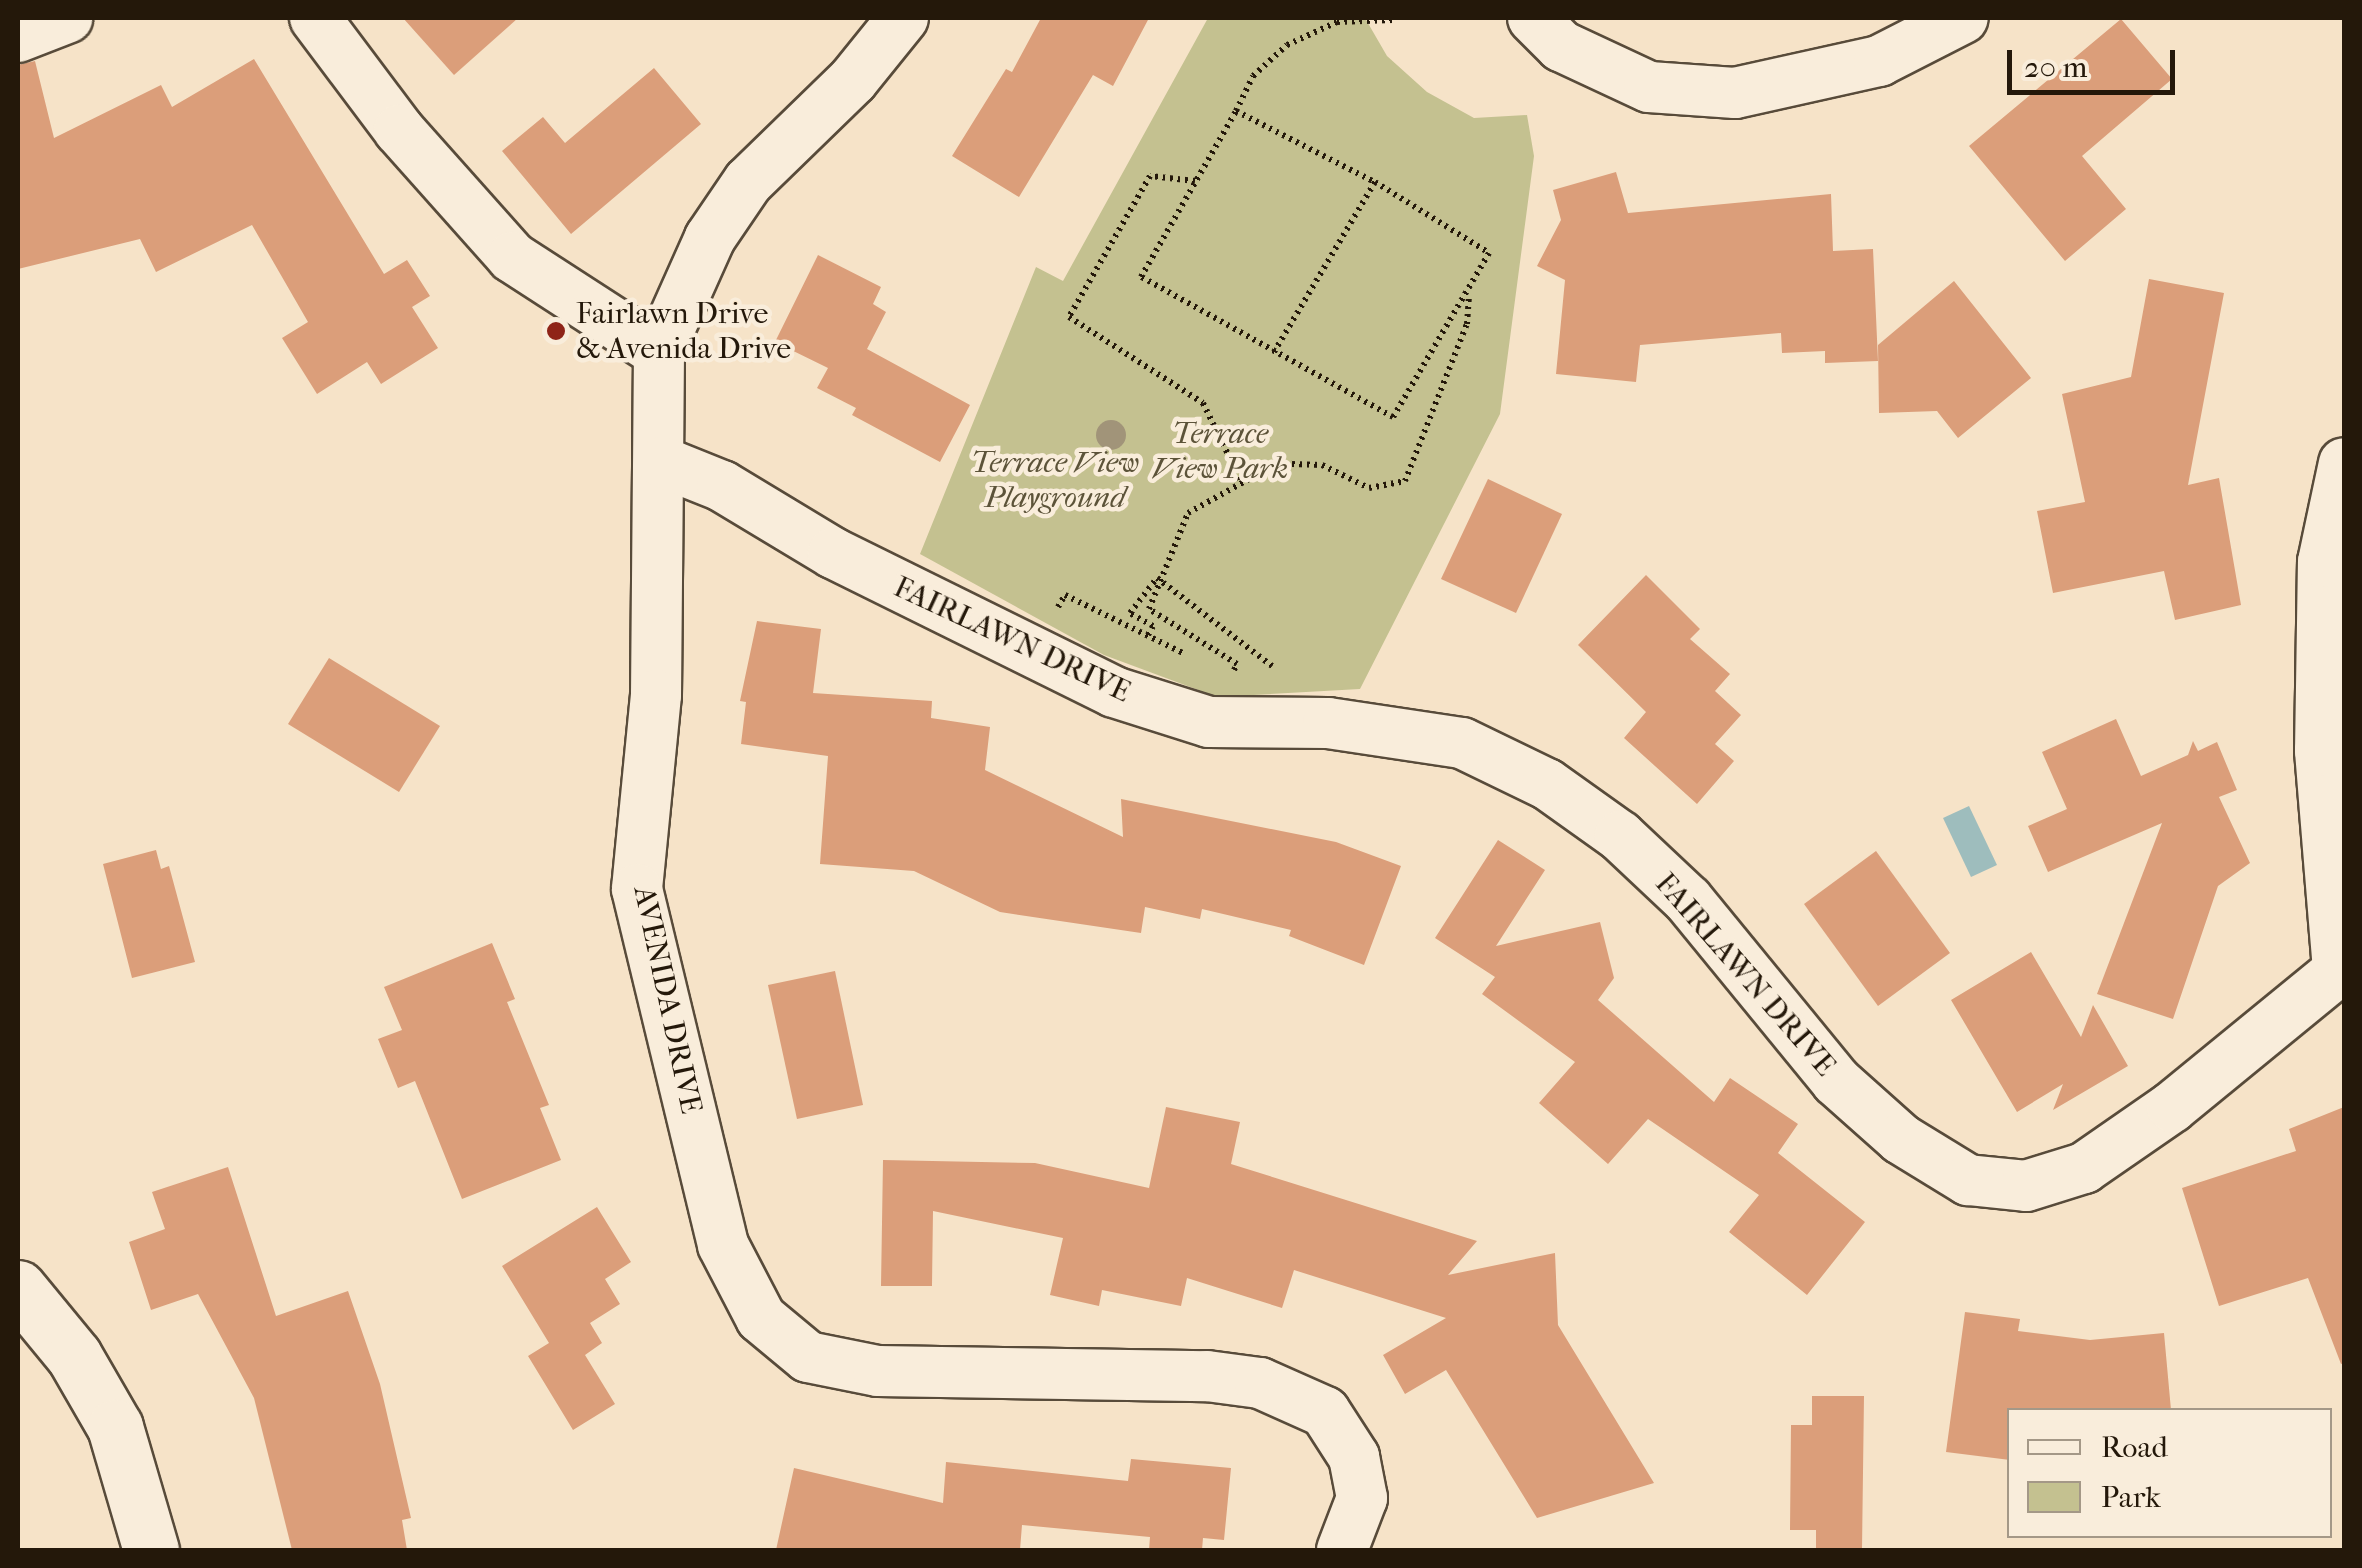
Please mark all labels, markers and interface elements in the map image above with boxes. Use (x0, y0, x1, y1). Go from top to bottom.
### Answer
scale bar (2012, 30, 2180, 92)
text: 20 m (2024, 50, 2087, 85)
place label: Fairlawn Drive & Avenida Drive (576, 296, 791, 366)
marker: Fairlawn Drive & Avenida Drive (545, 320, 567, 342)
park label: Terrace View Park (1152, 416, 1288, 486)
park label: Terrace View Playground (971, 445, 1139, 516)
street label: FAIRLAWN DRIVE (888, 569, 1136, 711)
street label: FAIRLAWN DRIVE (1647, 866, 1843, 1084)
street label: AVENIDA DRIVE (625, 883, 709, 1117)
legend (2007, 1408, 2332, 1538)
text: Road (2101, 1430, 2168, 1465)
text: Park (2101, 1480, 2161, 1515)

